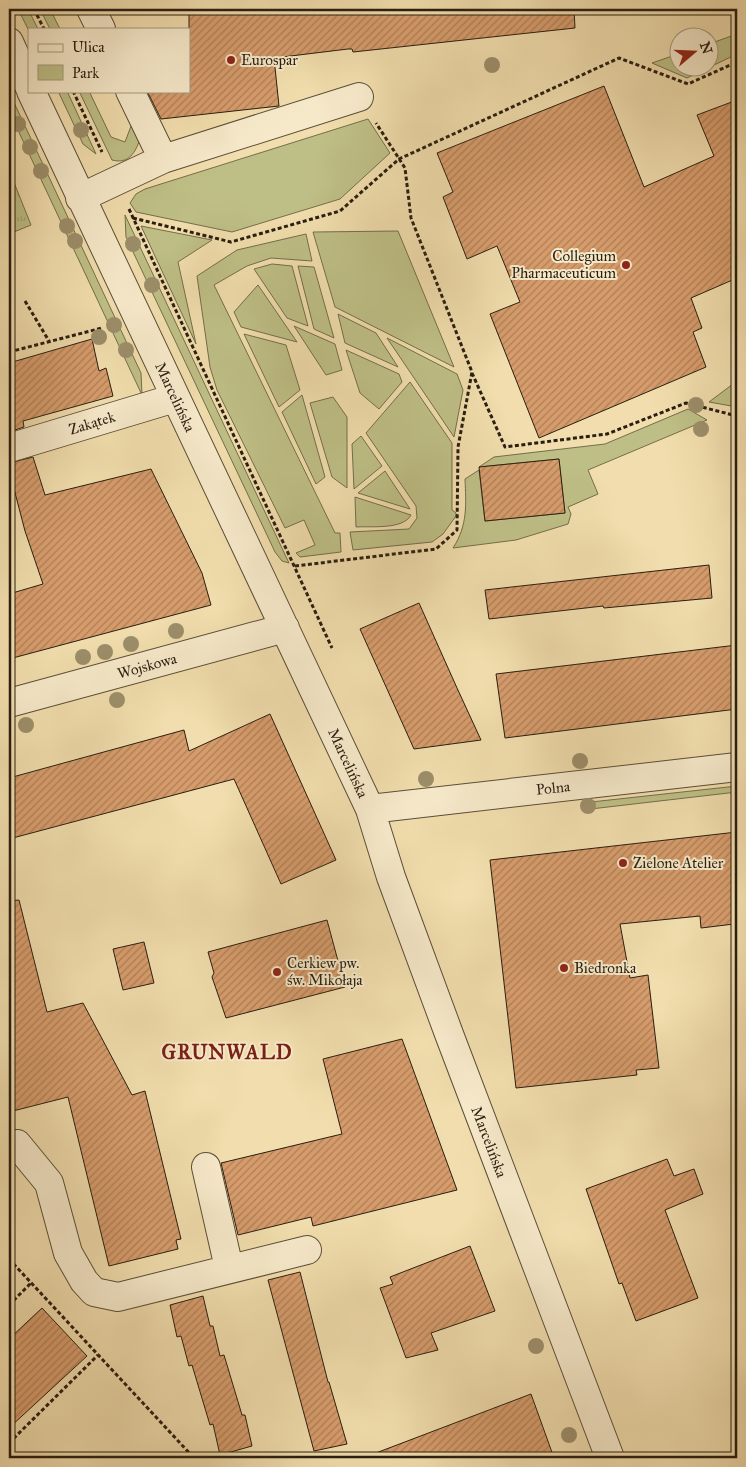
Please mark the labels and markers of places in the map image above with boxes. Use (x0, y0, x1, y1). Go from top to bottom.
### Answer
place label: Eurospar (241, 51, 298, 69)
marker: Eurospar (225, 54, 237, 66)
place label: Collegium Pharmaceuticum (511, 247, 616, 282)
marker: Collegium Pharmaceuticum (620, 259, 632, 271)
place label: Zielone Atelier (633, 854, 724, 872)
marker: Zielone Atelier (617, 857, 629, 869)
place label: Cerkiew pw. św. Mikołaja (287, 954, 363, 989)
place label: Biedronka (574, 959, 637, 977)
marker: Biedronka (558, 962, 570, 974)
marker: Cerkiew pw. św. Mikołaja (271, 966, 283, 978)

